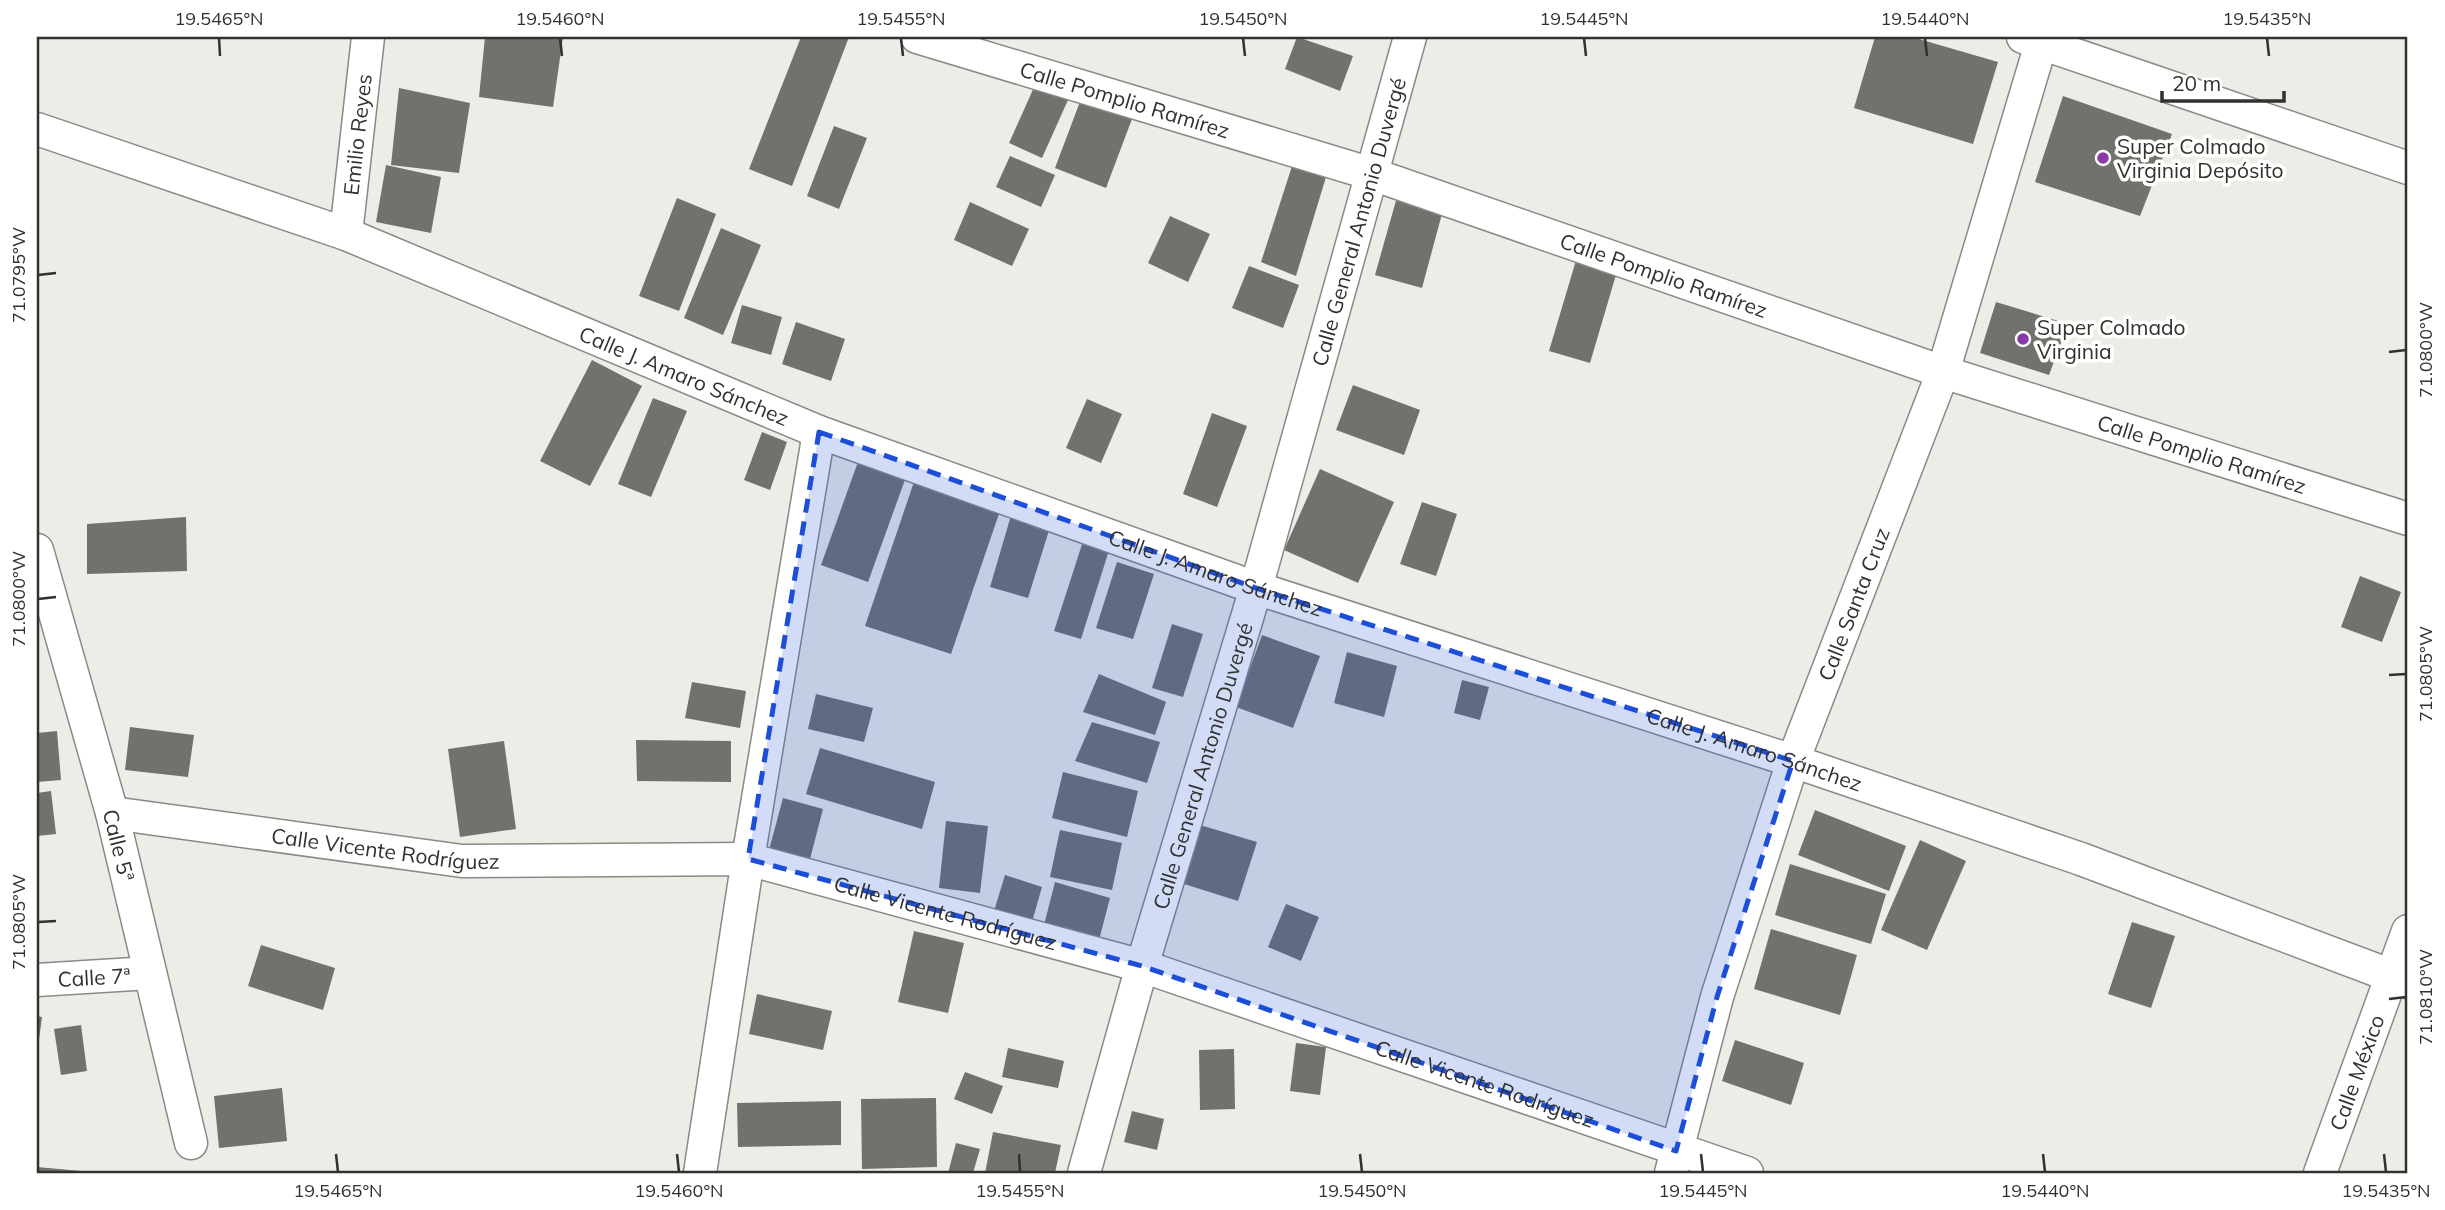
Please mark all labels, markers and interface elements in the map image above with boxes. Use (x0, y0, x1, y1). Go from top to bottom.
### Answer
text: 19.5465°N (174, 7, 264, 30)
text: 19.5460°N (515, 7, 605, 30)
text: 19.5455°N (856, 7, 946, 30)
text: 19.5450°N (1198, 7, 1288, 30)
text: 19.5445°N (1539, 7, 1629, 30)
text: 19.5440°N (1880, 7, 1970, 30)
text: 19.5435°N (2222, 7, 2312, 30)
street label: Calle Pomplio Ramírez (1017, 56, 1233, 143)
scale bar (2162, 60, 2284, 104)
text: 20 m (2172, 70, 2221, 96)
street label: Emilio Reyes (337, 73, 377, 197)
street label: Calle General Antonio Duvergé (1306, 75, 1411, 369)
place label: Super Colmado Virginia Depósito (2117, 133, 2284, 183)
marker: Super Colmado Virginia Depósito (2095, 150, 2111, 166)
text: 71.0795°W (7, 227, 30, 323)
street label: Calle Pomplio Ramírez (1557, 227, 1771, 323)
text: 71.0800°W (2414, 302, 2437, 398)
place label: Super Colmado Virginia (2037, 314, 2186, 364)
street label: Calle J. Amaro Sánchez (575, 320, 793, 431)
marker: Super Colmado Virginia (2015, 331, 2031, 347)
street label: Calle Pomplio Ramírez (2094, 409, 2310, 499)
street label: Calle J. Amaro Sánchez (1105, 523, 1326, 622)
street label: Calle Santa Cruz (1812, 524, 1895, 684)
text: 71.0800°W (7, 551, 30, 647)
street label: Calle General Antonio Duvergé (1147, 619, 1258, 912)
text: 71.0805°W (2414, 626, 2437, 722)
street label: Calle J. Amaro Sánchez (1644, 702, 1866, 797)
street label: Calle 5ª (98, 806, 140, 884)
street label: Calle Vicente Rodríguez (270, 822, 500, 874)
street label: Calle Vicente Rodríguez (831, 870, 1060, 955)
text: 71.0805°W (7, 874, 30, 970)
text: 71.0810°W (2414, 949, 2437, 1045)
street label: Calle 7ª (57, 962, 131, 992)
street label: Calle México (2324, 1011, 2390, 1134)
street label: Calle Vicente Rodríguez (1372, 1034, 1598, 1133)
text: 19.5465°N (293, 1179, 383, 1202)
text: 19.5460°N (634, 1179, 724, 1202)
text: 19.5455°N (975, 1179, 1065, 1202)
text: 19.5450°N (1317, 1179, 1407, 1202)
text: 19.5445°N (1658, 1179, 1748, 1202)
text: 19.5440°N (2000, 1179, 2090, 1202)
text: 19.5435°N (2341, 1179, 2431, 1202)

